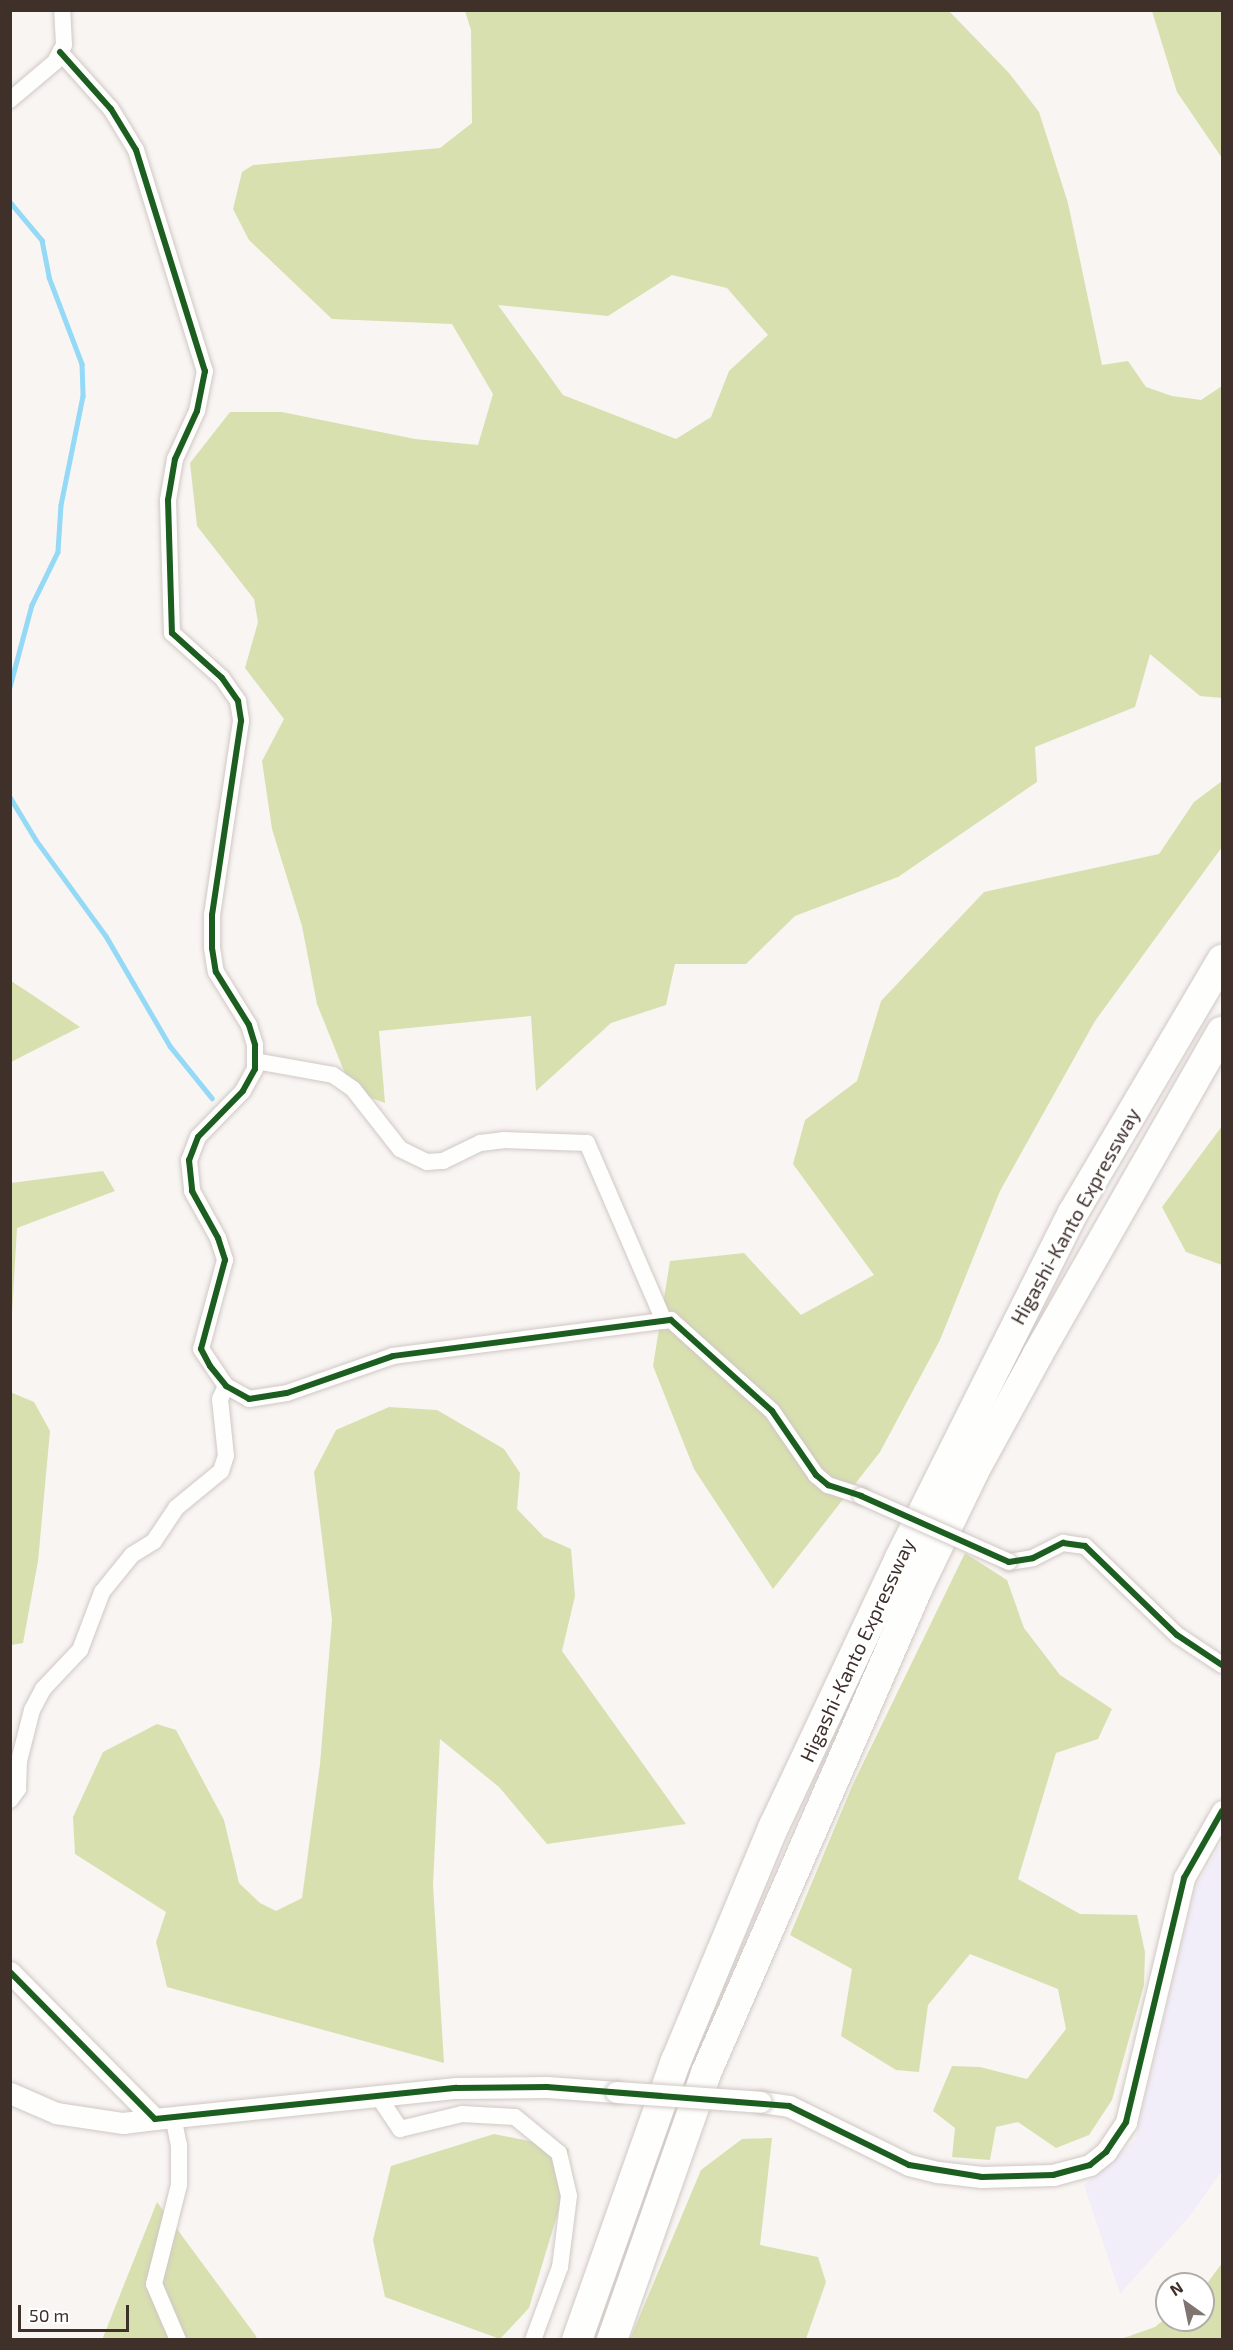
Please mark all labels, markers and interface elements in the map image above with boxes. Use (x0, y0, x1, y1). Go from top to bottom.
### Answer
street label: Higashi-Kanto Expressway (1005, 1103, 1145, 1329)
street label: Higashi-Kanto Expressway (795, 1534, 919, 1766)
north arrow (1155, 2272, 1215, 2332)
text: N (1166, 2277, 1186, 2299)
scale bar (21, 2293, 132, 2331)
text: 50 m (29, 2304, 69, 2326)

